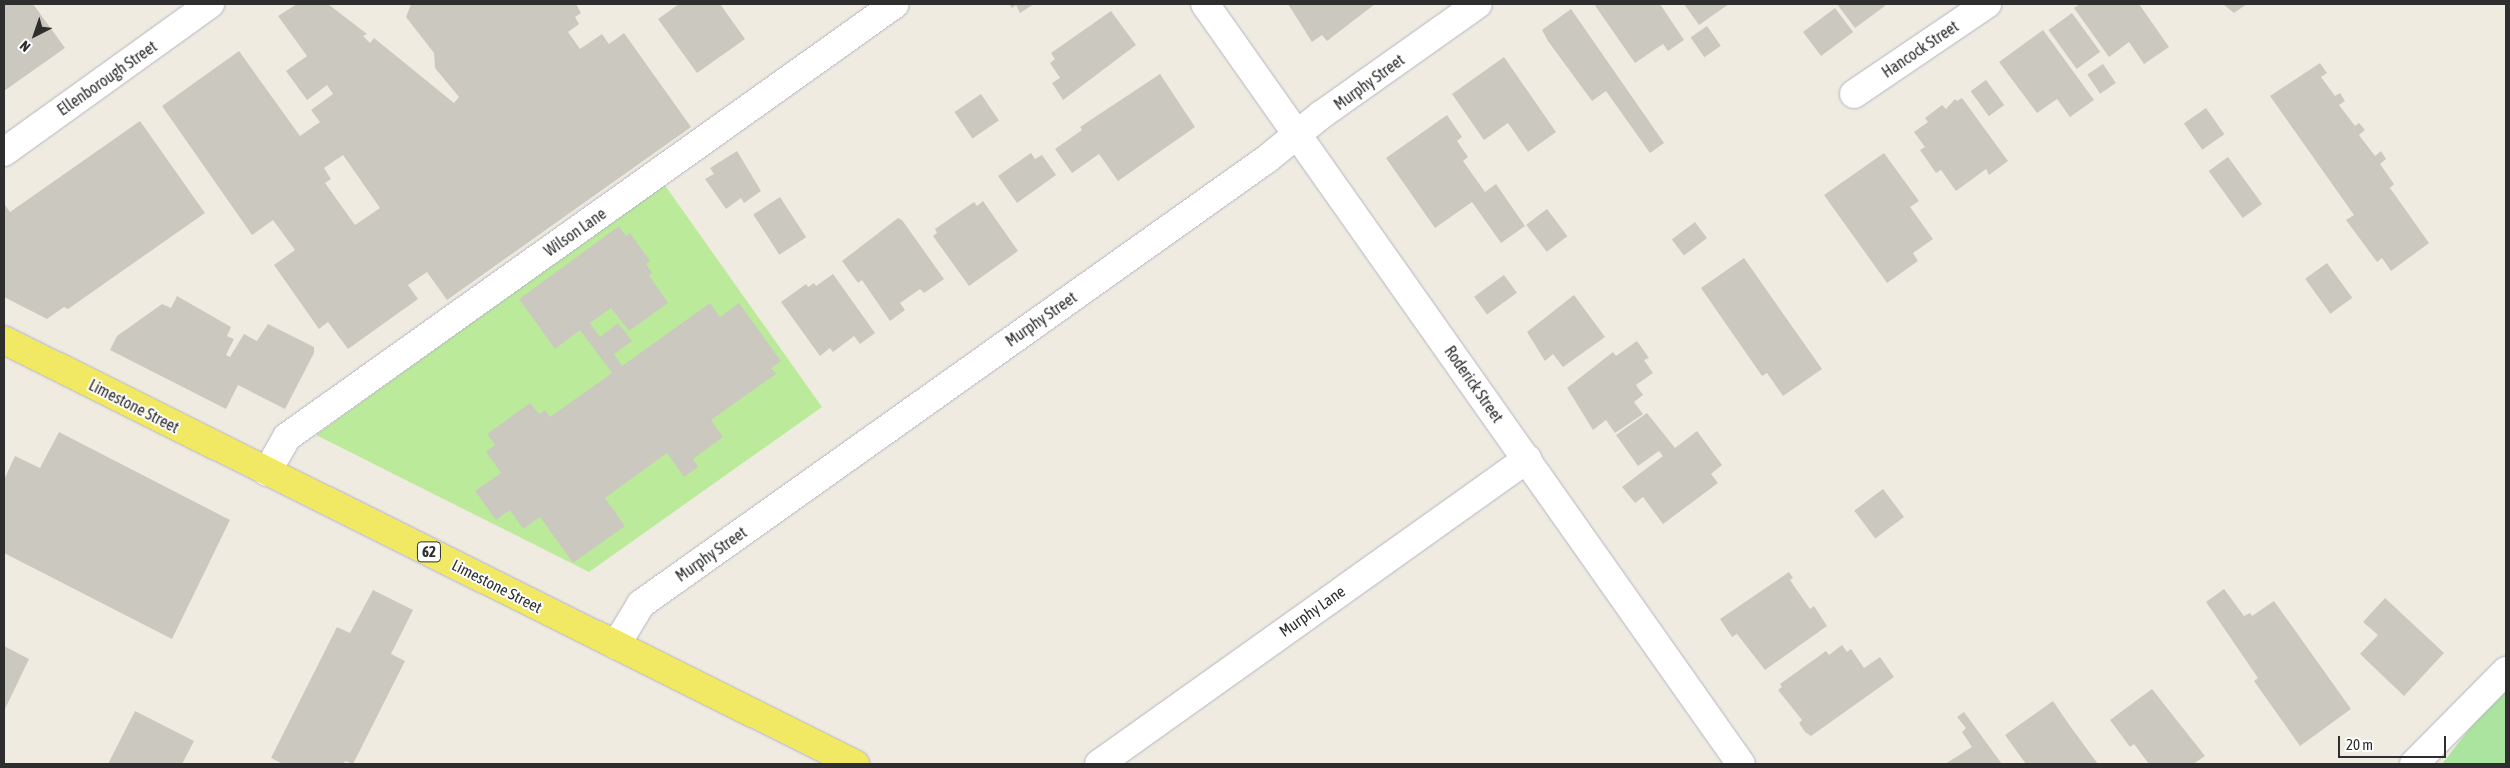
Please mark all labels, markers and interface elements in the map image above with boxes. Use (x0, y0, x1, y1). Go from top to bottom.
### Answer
north arrow (10, 10, 60, 60)
street label: Hancock Street (1878, 16, 1962, 82)
street label: Ellenborough Street (54, 37, 160, 119)
text: N (17, 38, 34, 55)
street label: Murphy Street (1330, 50, 1408, 114)
street label: Wilson Lane (540, 204, 610, 260)
street label: Murphy Street (1002, 288, 1080, 350)
street label: Roderick Street (1441, 342, 1507, 426)
street label: Limestone Street (86, 375, 182, 437)
street label: Murphy Street (672, 523, 750, 585)
road number: 62 (416, 540, 442, 564)
street label: Limestone Street (449, 555, 545, 617)
street label: Murphy Lane (1275, 581, 1349, 641)
scale bar (2340, 726, 2448, 758)
text: 20 m (2346, 736, 2373, 753)

